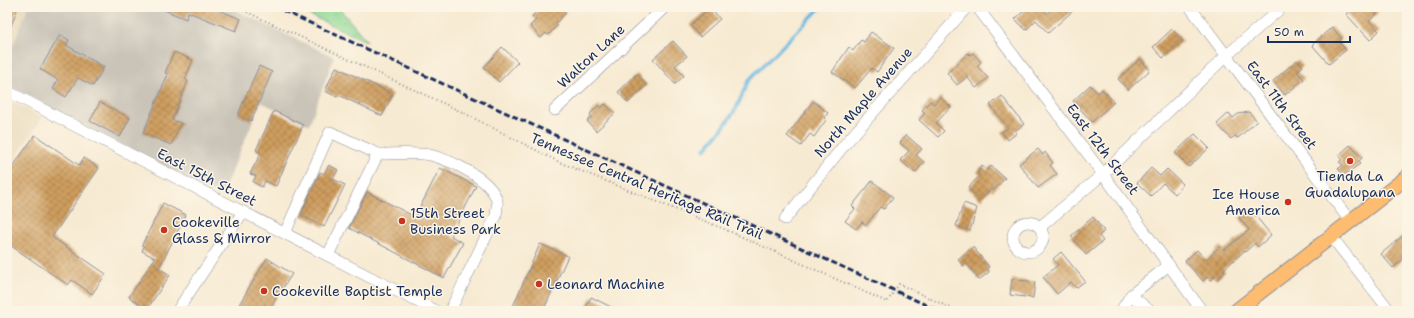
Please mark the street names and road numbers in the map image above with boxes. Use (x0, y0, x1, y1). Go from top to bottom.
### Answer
street label: Walton Lane (554, 20, 629, 92)
street label: North Maple Avenue (810, 43, 916, 161)
street label: East 11th Street (1243, 57, 1321, 153)
street label: East 12th Street (1063, 100, 1143, 198)
street label: Tennessee Central Heritage Rail Trail (528, 129, 767, 244)
street label: East 15th Street (154, 144, 260, 210)

